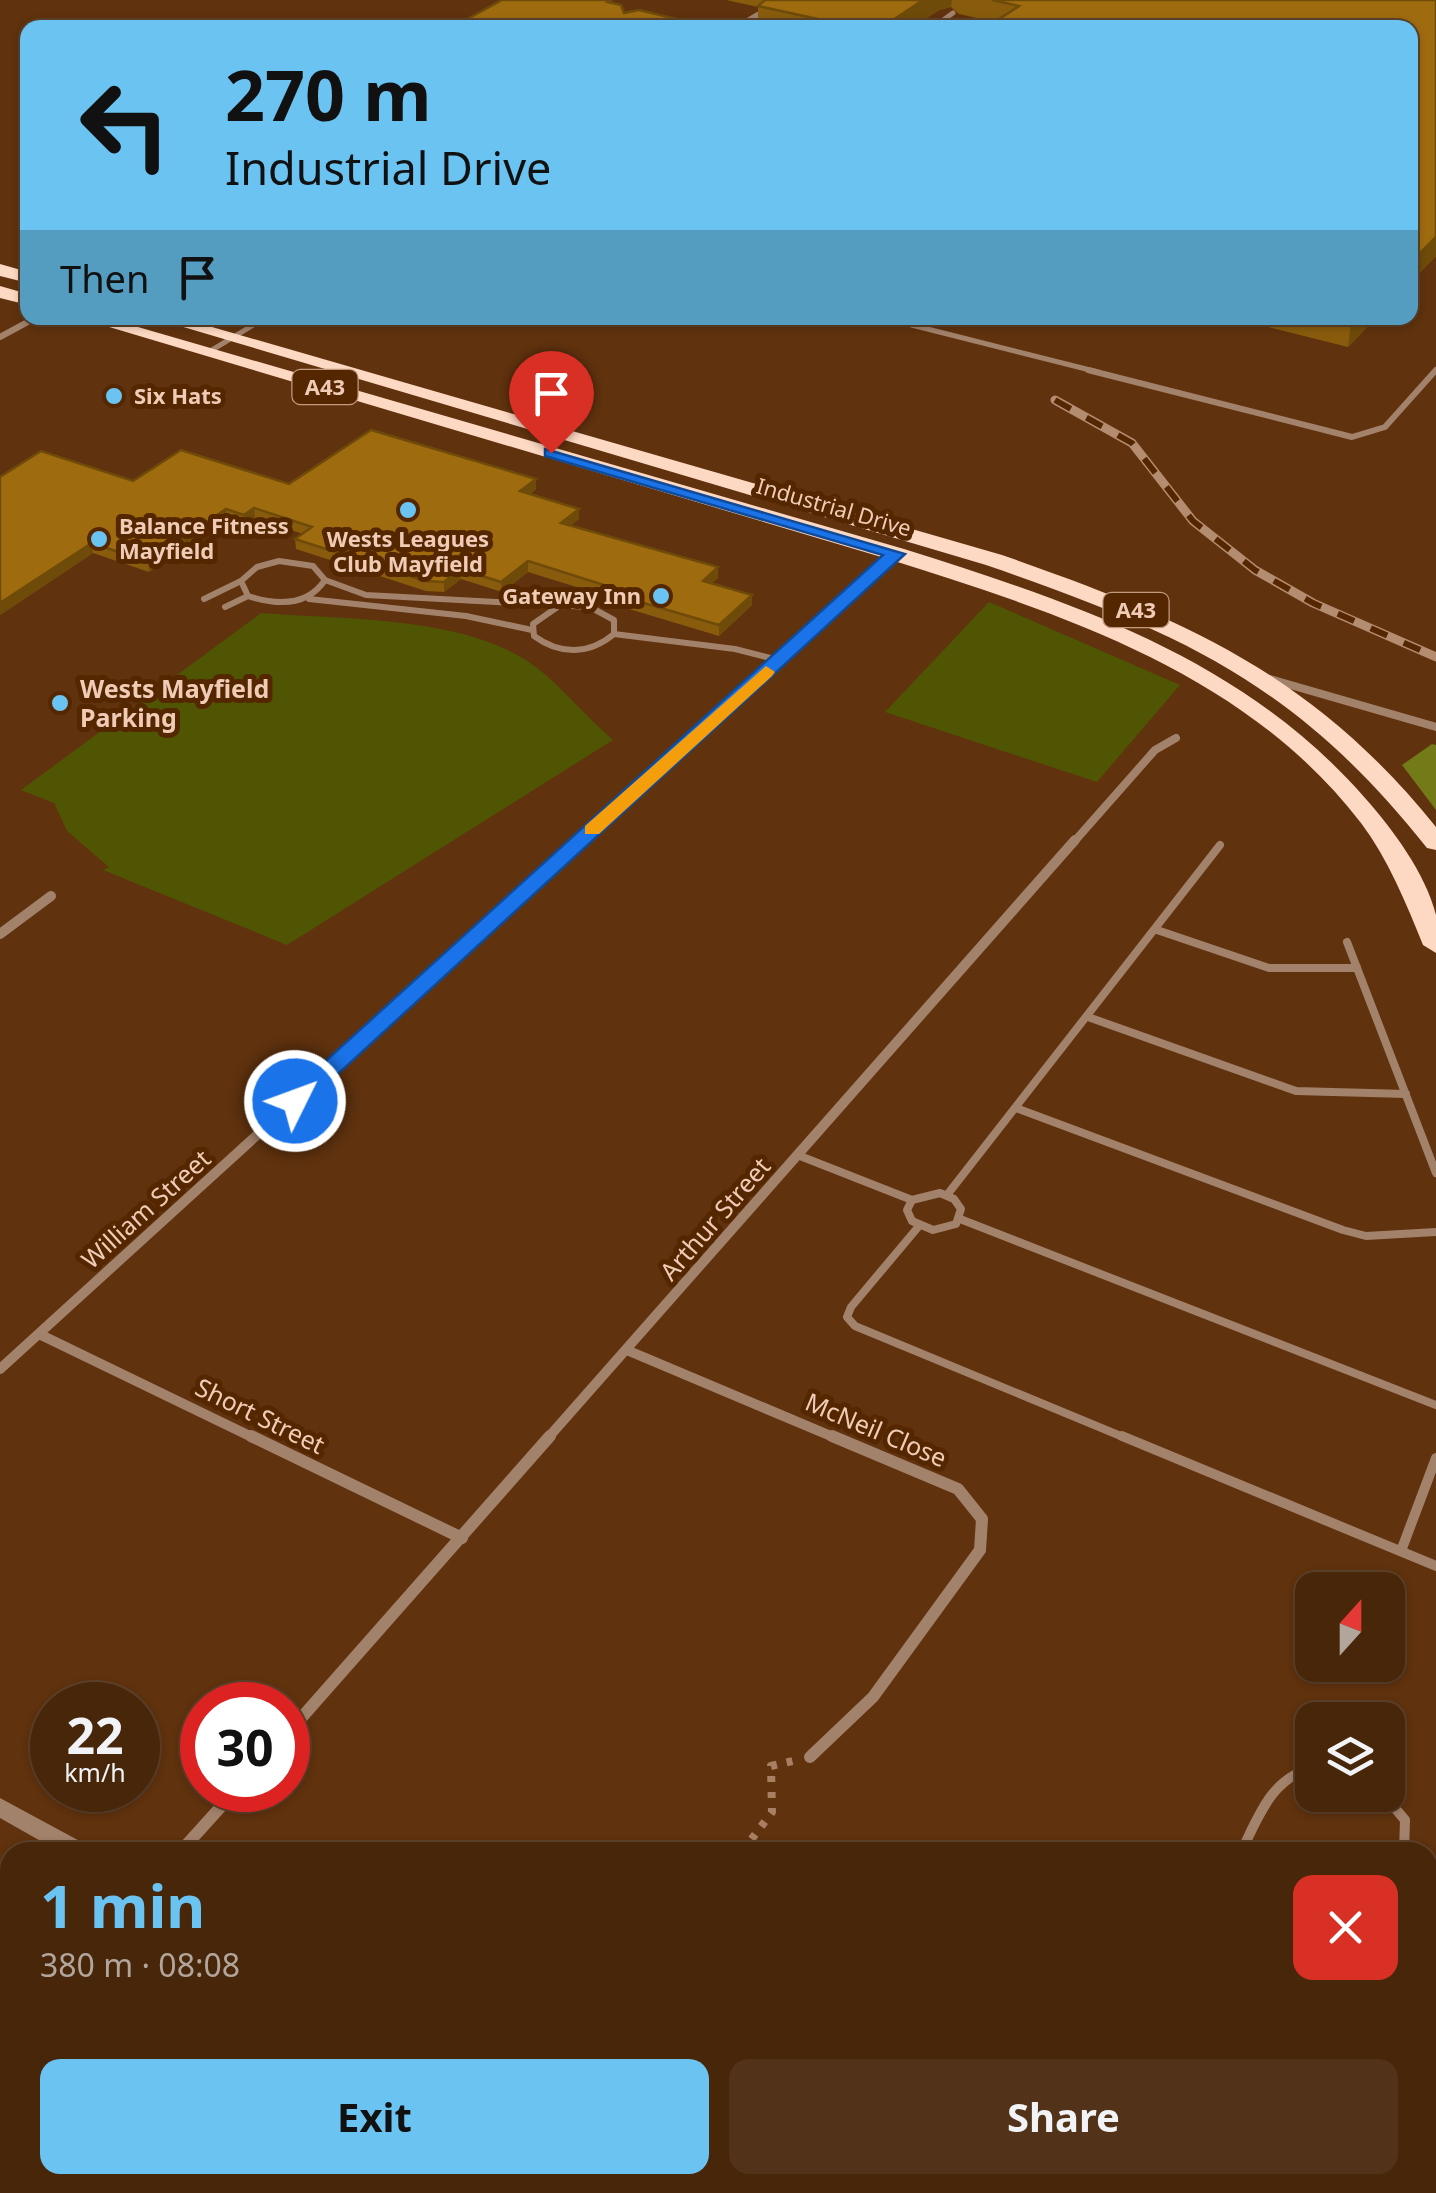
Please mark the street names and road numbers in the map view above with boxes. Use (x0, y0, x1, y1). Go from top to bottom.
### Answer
road number: A43 (292, 370, 358, 404)
street label: Industrial Drive (753, 470, 915, 542)
road number: A43 (1104, 593, 1168, 627)
street label: William Street (73, 1141, 217, 1275)
street label: Arthur Street (651, 1150, 777, 1287)
street label: Short Street (190, 1369, 331, 1461)
street label: McNeil Close (800, 1384, 952, 1474)

